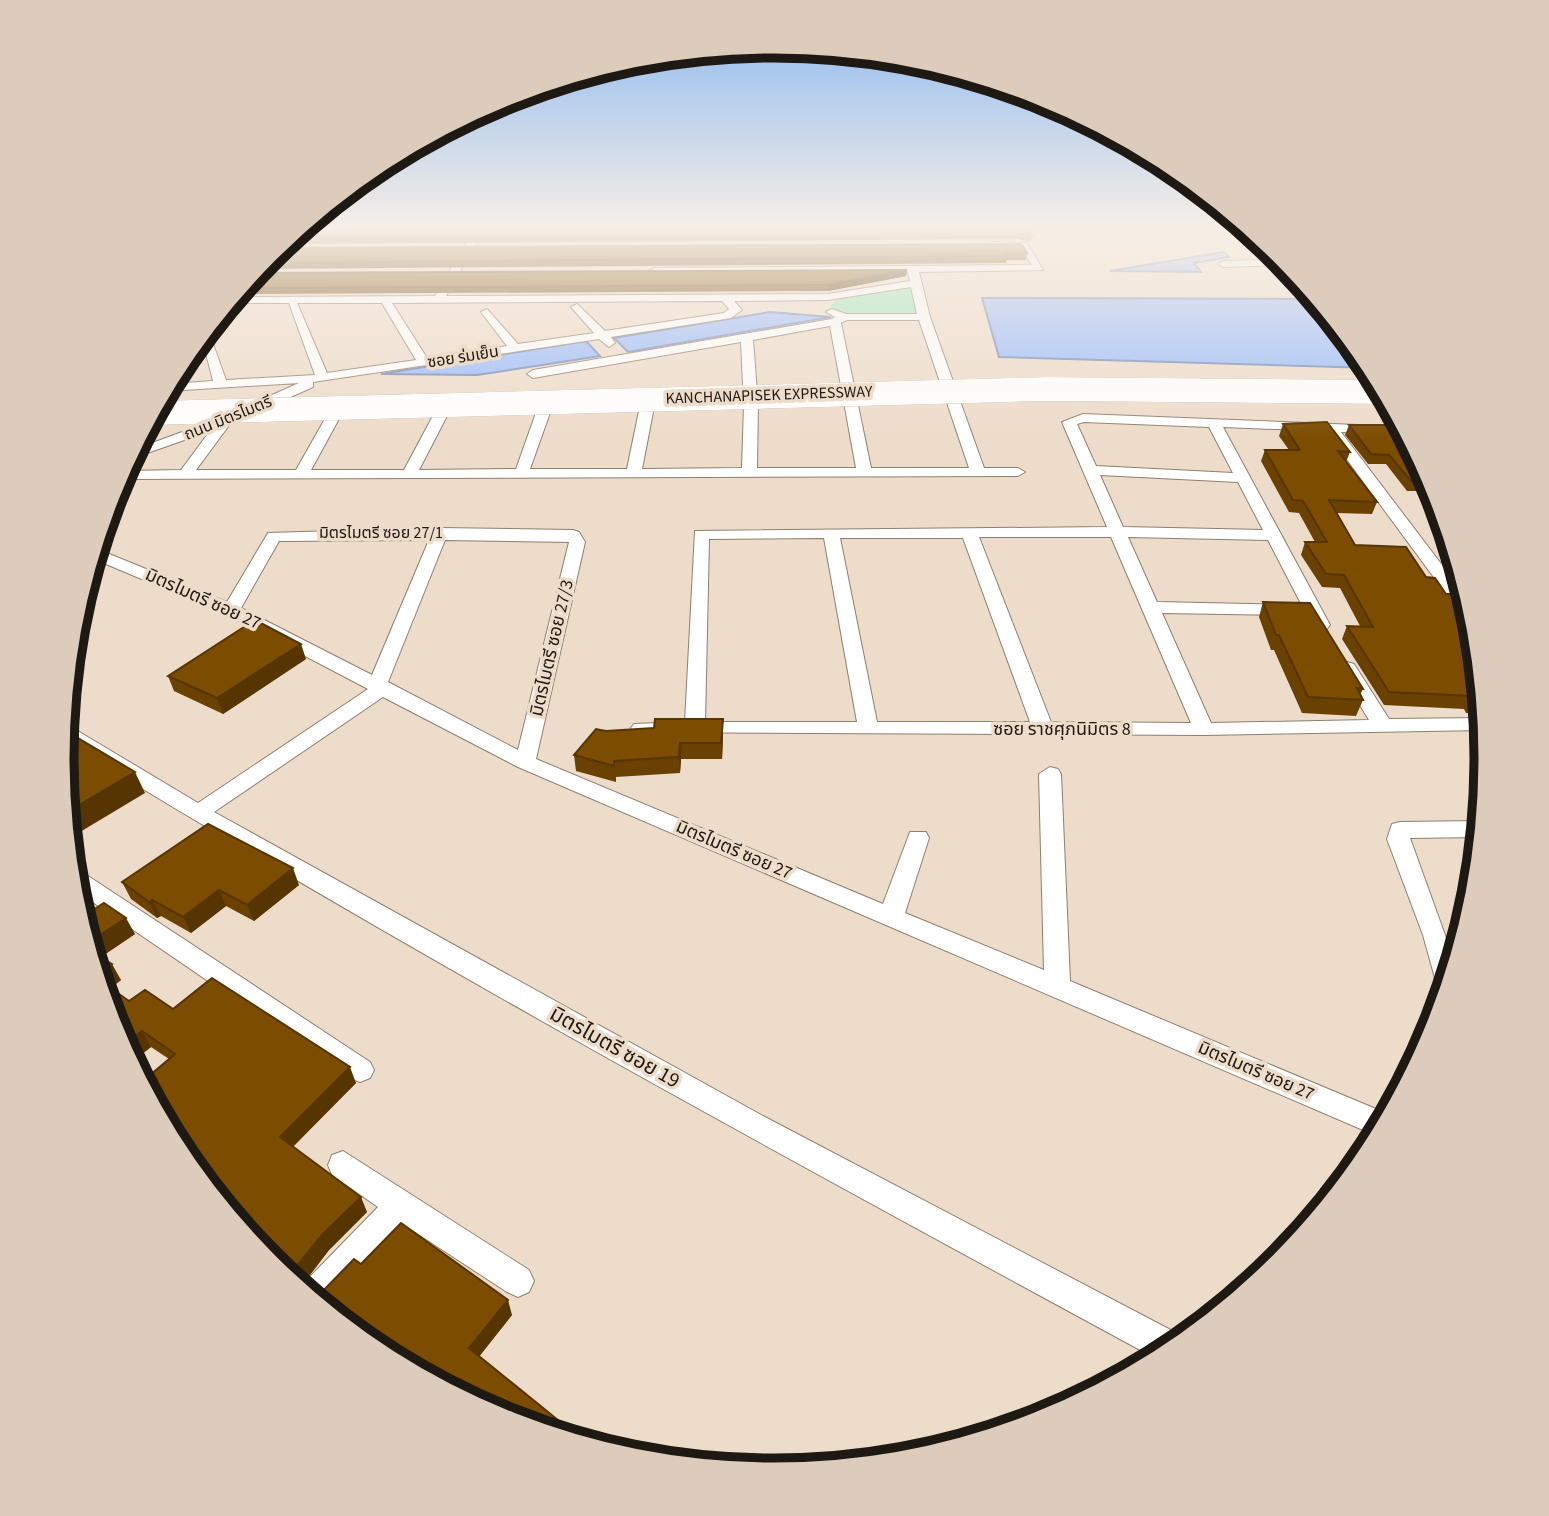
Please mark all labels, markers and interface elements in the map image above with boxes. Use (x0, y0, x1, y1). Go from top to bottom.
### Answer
street label: ซอย ร่มเย็น (426, 341, 500, 373)
street label: KANCHANAPISEK EXPRESSWAY (665, 380, 873, 410)
street label: ถนน มิตรไมตรี (181, 390, 275, 446)
street label: มิตรไมตรี ซอย 27/1 (319, 522, 443, 544)
street label: มิตรไมตรี ซอย 27 (141, 562, 265, 636)
street label: มิตรไมตรี ซอย 27/3 (524, 577, 580, 719)
street label: ซอย ราชศุภนิมิตร 8 (993, 717, 1131, 742)
street label: มิตรไมตรี ซอย 27 (672, 814, 796, 886)
street label: มิตรไมตรี ซอย 19 (544, 999, 686, 1095)
street label: มิตรไมตรี ซอย 27 (1194, 1035, 1318, 1107)

